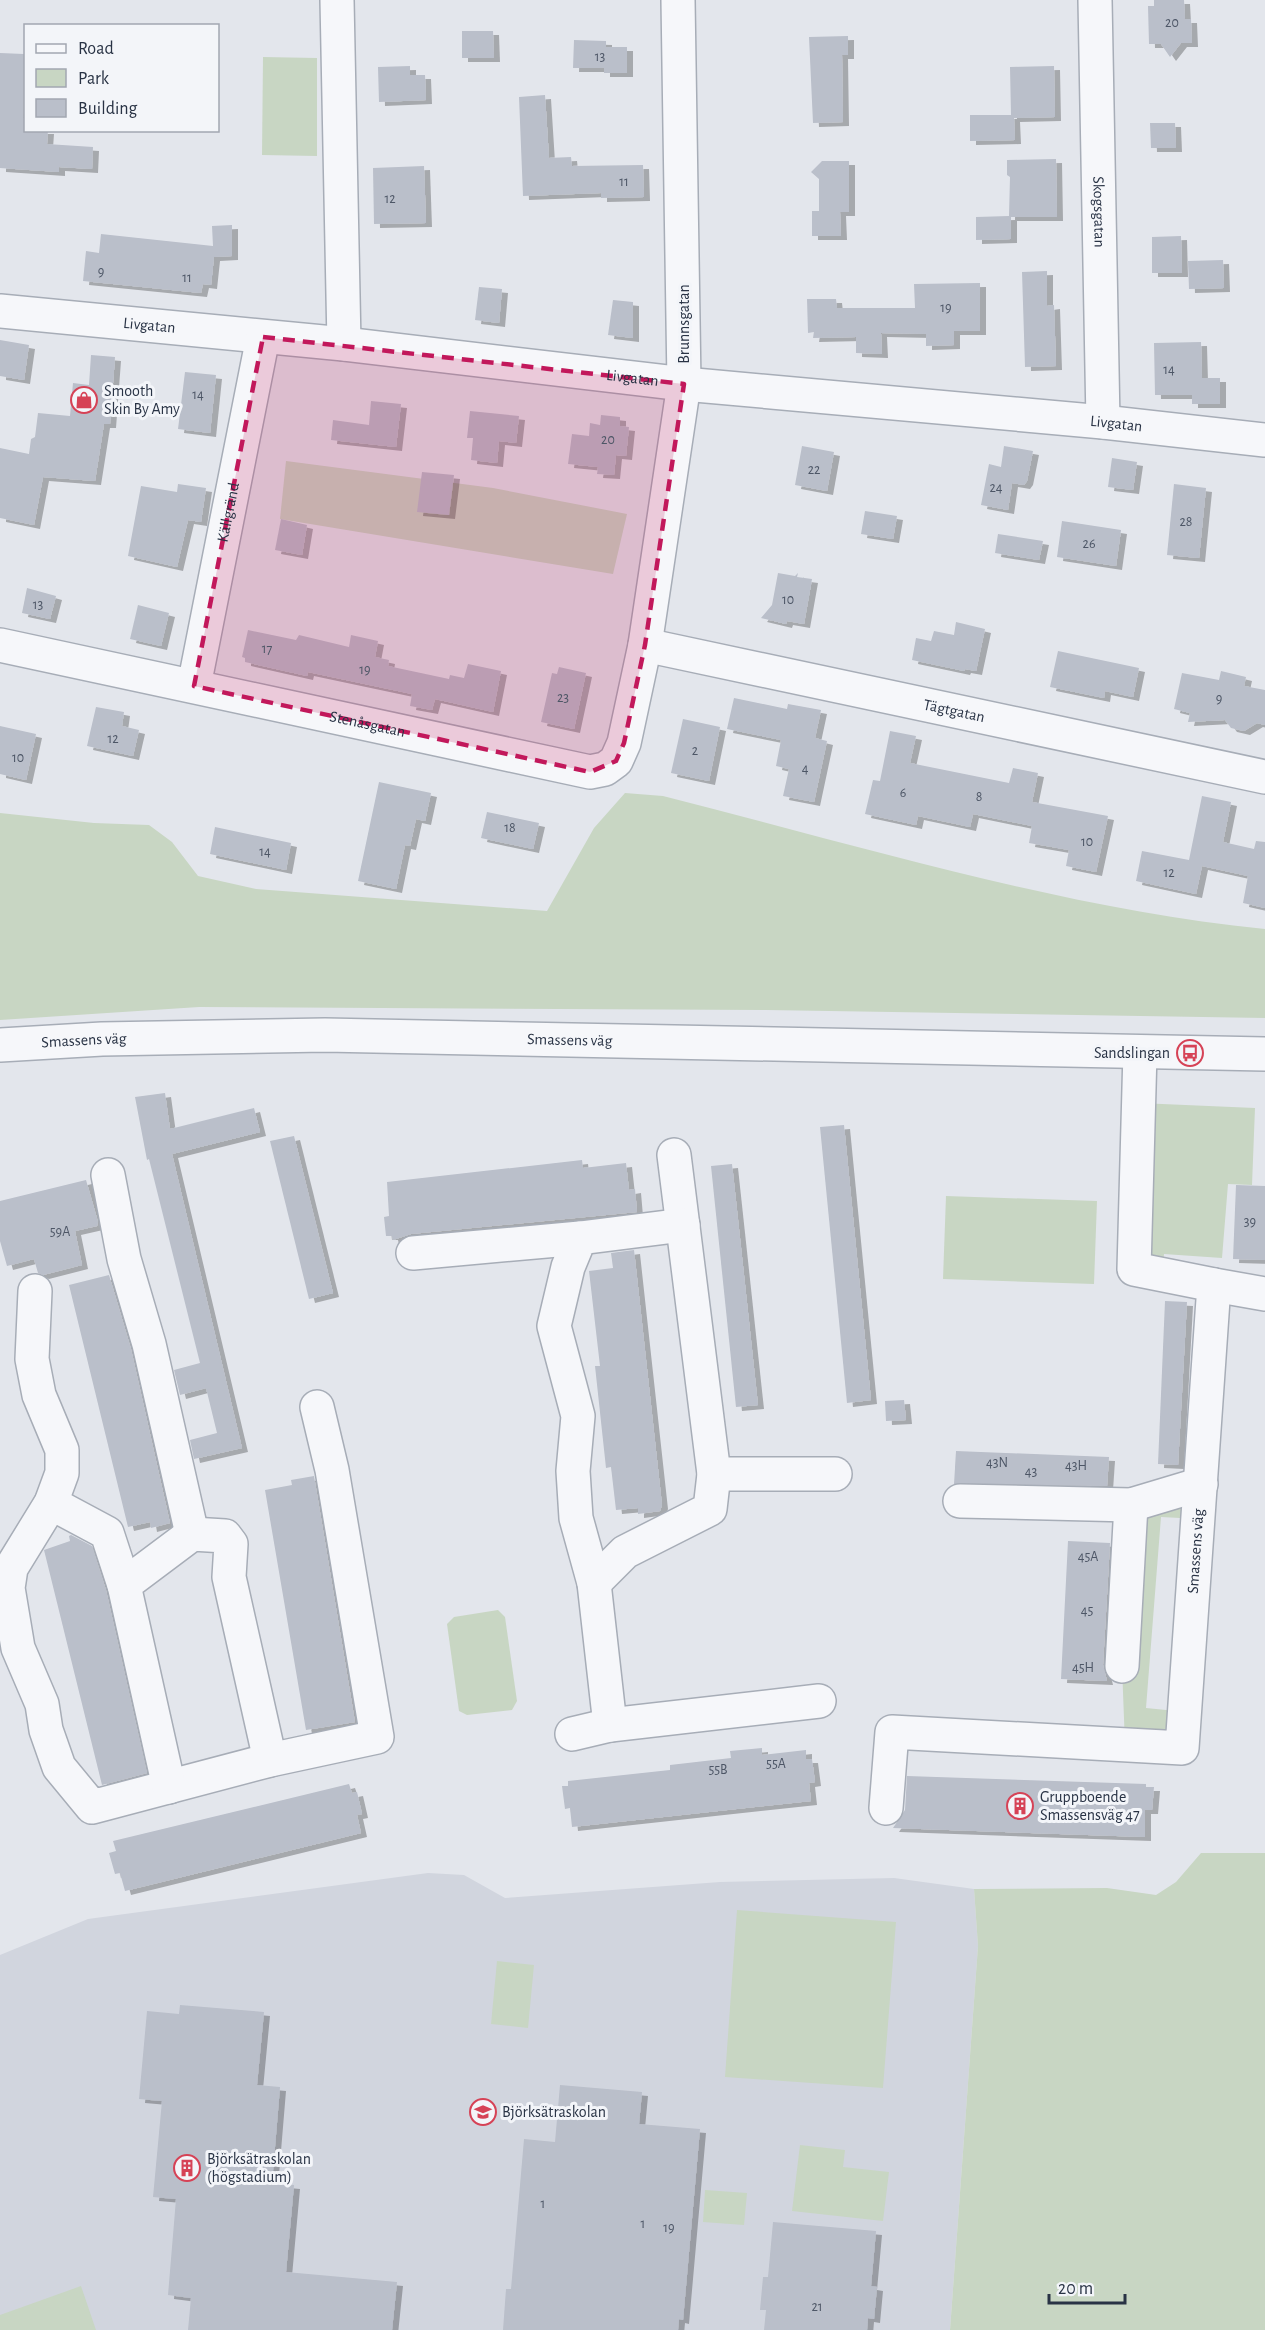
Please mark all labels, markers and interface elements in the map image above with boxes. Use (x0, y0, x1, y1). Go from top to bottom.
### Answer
house number: 20 (1165, 16, 1179, 30)
legend (24, 24, 219, 132)
text: Road (78, 40, 114, 58)
house number: 13 (595, 50, 606, 64)
text: Park (78, 70, 110, 88)
text: Building (78, 100, 138, 118)
house number: 11 (619, 175, 629, 189)
street label: Skogsgatan (1090, 176, 1108, 248)
house number: 12 (384, 192, 396, 206)
house number: 9 (98, 265, 104, 279)
house number: 11 (182, 271, 192, 285)
street label: Brunnsgatan (676, 284, 692, 364)
house number: 19 (940, 301, 952, 315)
street label: Livgatan (122, 315, 176, 336)
house number: 14 (1163, 363, 1175, 377)
street label: Livgatan (605, 367, 659, 389)
place label: Smooth Skin By Amy (104, 383, 180, 418)
shop icon: Smooth Skin By Amy (69, 385, 99, 415)
house number: 14 (192, 388, 204, 402)
street label: Livgatan (1089, 413, 1143, 434)
house number: 20 (601, 433, 615, 447)
house number: 22 (808, 463, 820, 477)
street label: Källgränd (215, 481, 242, 544)
house number: 24 (989, 481, 1003, 495)
house number: 28 (1179, 515, 1193, 529)
house number: 26 (1083, 537, 1095, 551)
house number: 10 (782, 593, 794, 607)
house number: 13 (33, 598, 44, 612)
house number: 17 (262, 642, 272, 656)
house number: 19 (359, 663, 371, 677)
house number: 23 (557, 691, 569, 705)
house number: 9 (1216, 692, 1222, 706)
street label: Tägtgatan (922, 696, 986, 725)
street label: Stenåsgatan (328, 708, 407, 740)
house number: 12 (107, 732, 119, 746)
house number: 2 (692, 744, 698, 758)
house number: 10 (12, 751, 24, 765)
house number: 4 (802, 762, 809, 776)
house number: 6 (900, 786, 906, 800)
house number: 8 (976, 790, 982, 804)
house number: 18 (504, 821, 516, 835)
house number: 10 (1081, 835, 1093, 849)
house number: 14 (259, 845, 271, 859)
house number: 12 (1163, 866, 1175, 880)
street label: Smassens väg (41, 1031, 127, 1051)
street label: Smassens väg (527, 1031, 613, 1049)
bus stop icon: Sandslingan (1175, 1038, 1205, 1068)
place label: Sandslingan (1094, 1045, 1170, 1061)
house number: 39 (1244, 1215, 1256, 1229)
house number: 59A (50, 1225, 70, 1239)
house number: 43N (986, 1456, 1008, 1470)
house number: 43H (1065, 1459, 1087, 1473)
house number: 43 (1025, 1465, 1037, 1479)
street label: Smassens väg (1185, 1508, 1207, 1594)
house number: 45A (1078, 1550, 1098, 1564)
house number: 45 (1081, 1604, 1093, 1618)
house number: 45H (1072, 1661, 1094, 1675)
house number: 55A (766, 1757, 786, 1771)
house number: 55B (708, 1763, 728, 1777)
place label: Gruppboende Smassensväg 47 (1040, 1789, 1140, 1823)
building icon: Gruppboende Smassensväg 47 (1005, 1791, 1035, 1821)
school or university icon: Björksätraskolan (468, 2097, 498, 2127)
place label: Björksätraskolan (502, 2104, 606, 2121)
place label: Björksätraskolan (högstadium) (207, 2151, 311, 2185)
building icon: Björksätraskolan (högstadium) (172, 2153, 202, 2183)
house number: 1 (541, 2197, 545, 2211)
house number: 1 (641, 2217, 645, 2231)
house number: 19 (663, 2221, 675, 2235)
scale bar (1049, 2267, 1126, 2305)
text: 20 m (1058, 2280, 1093, 2298)
house number: 21 (811, 2300, 823, 2314)

